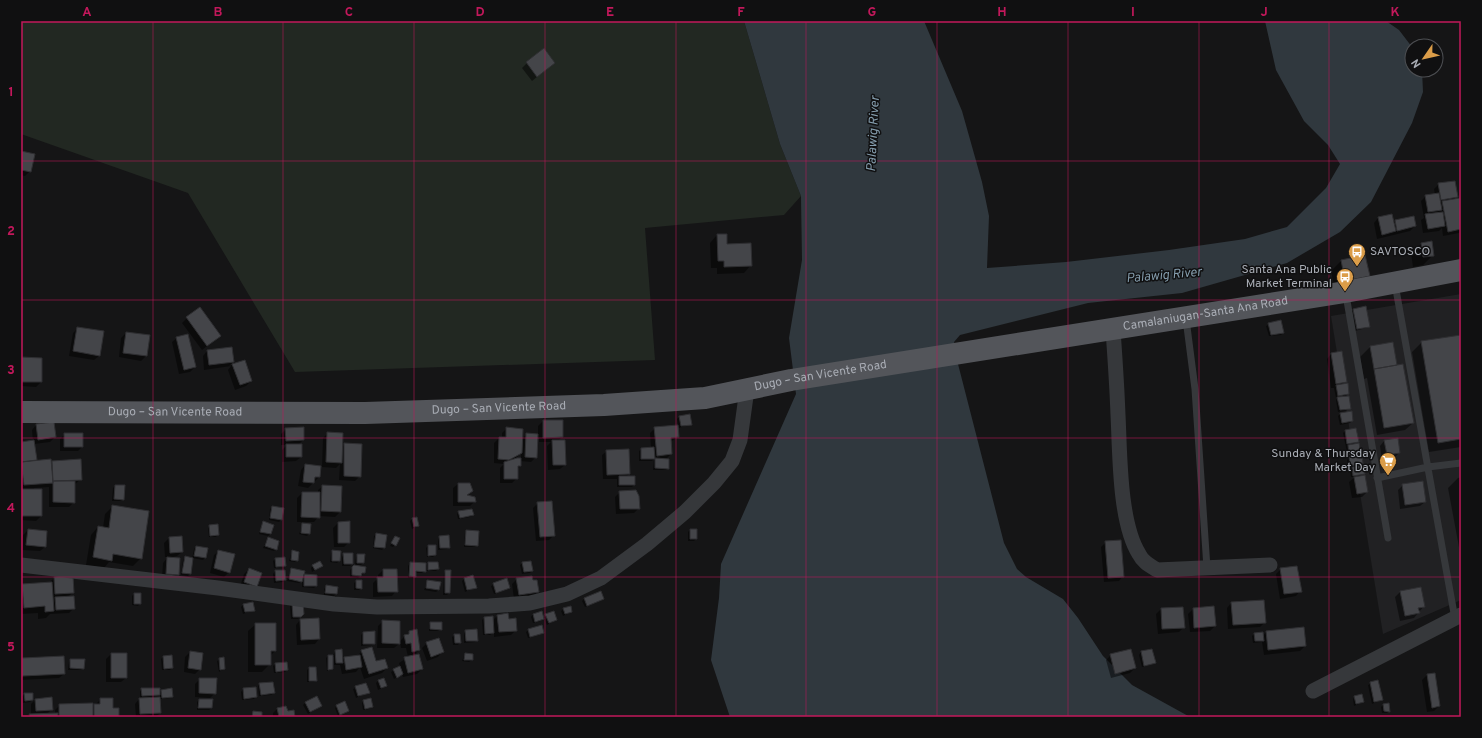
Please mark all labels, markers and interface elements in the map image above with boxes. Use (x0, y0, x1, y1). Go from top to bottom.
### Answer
text: A (82, 5, 92, 21)
text: B (214, 5, 223, 21)
text: C (345, 5, 353, 21)
text: D (475, 5, 485, 21)
text: E (606, 5, 614, 21)
text: F (737, 5, 745, 21)
text: G (868, 5, 877, 21)
text: H (997, 5, 1007, 21)
text: I (1131, 5, 1135, 21)
text: J (1260, 5, 1268, 21)
text: K (1390, 5, 1400, 21)
north arrow (1404, 38, 1444, 78)
text: N (1409, 56, 1425, 70)
text: 1 (8, 85, 14, 101)
water label: Palawig River (864, 95, 884, 172)
text: 2 (7, 224, 15, 240)
bus stop icon: SAVTOSCO (1347, 242, 1367, 267)
place label: SAVTOSCO (1370, 244, 1430, 260)
place label: Santa Ana Public Market Terminal (1242, 262, 1332, 292)
water label: Palawig River (1126, 265, 1203, 287)
bus stop icon: Santa Ana Public Market Terminal (1335, 267, 1355, 292)
street label: Camalaniugan-Santa Ana Road (1122, 293, 1289, 335)
street label: Dugo – San Vicente Road (753, 357, 888, 396)
text: 3 (7, 363, 15, 379)
street label: Dugo – San Vicente Road (431, 398, 566, 419)
street label: Dugo – San Vicente Road (108, 404, 242, 421)
place label: Sunday & Thursday Market Day (1271, 446, 1375, 476)
supermarket icon: Sunday & Thursday Market Day (1378, 451, 1398, 476)
text: 4 (7, 501, 15, 517)
text: 5 (7, 640, 15, 656)

